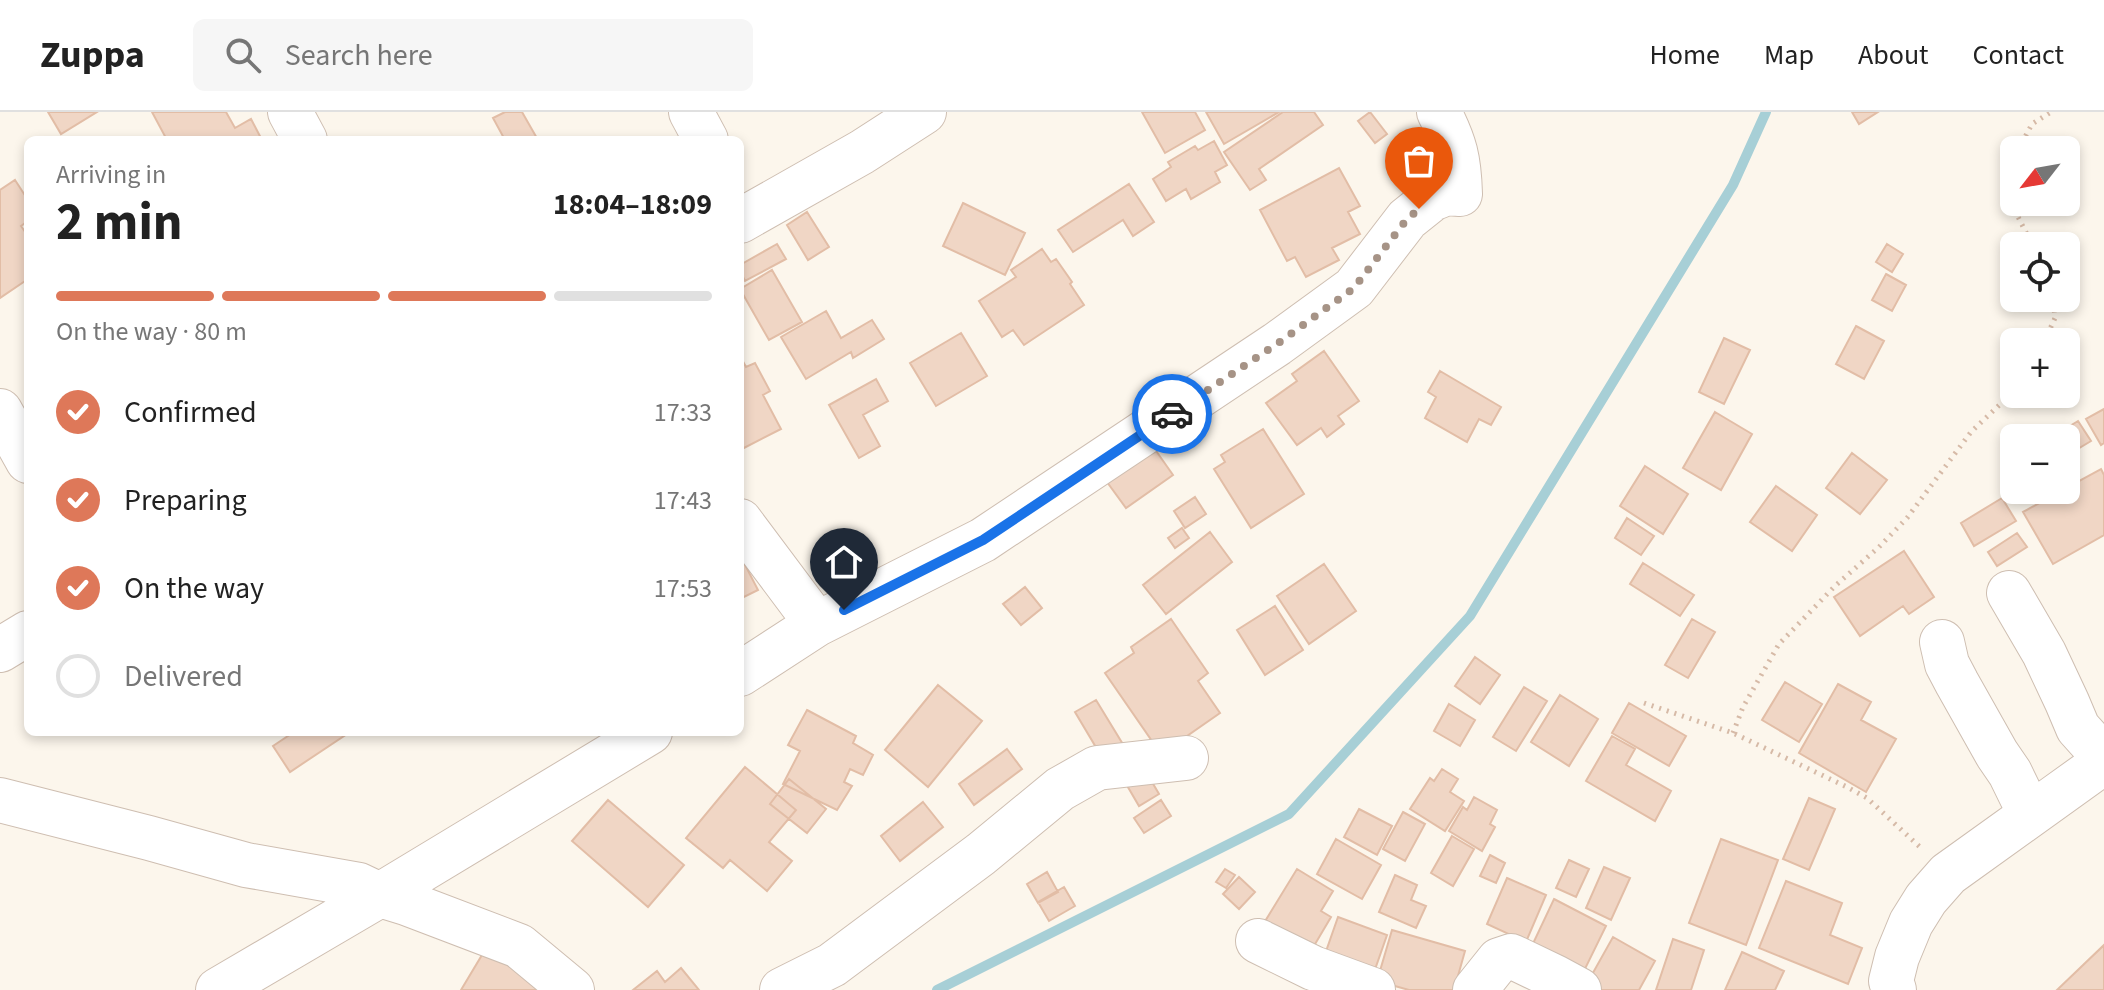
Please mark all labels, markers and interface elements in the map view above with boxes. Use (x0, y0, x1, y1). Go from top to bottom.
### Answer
search box (193, 19, 753, 91)
text: Zuppa (40, 28, 145, 82)
icon: search (221, 33, 265, 77)
text: Search here (285, 34, 433, 77)
text: Home (1649, 35, 1720, 75)
text: Map (1764, 35, 1814, 75)
text: About (1858, 35, 1929, 75)
text: Contact (1973, 35, 2064, 75)
pin (1385, 127, 1453, 209)
north arrow (2000, 136, 2080, 216)
map controls (2000, 136, 2080, 504)
icon: bag (1397, 139, 1441, 183)
text: Arriving in (56, 156, 166, 193)
text: 18:04–18:09 (553, 183, 712, 226)
text: 2 min (56, 186, 183, 260)
button: locate (2000, 232, 2080, 312)
text: On the way · 80 m (56, 313, 247, 350)
button: + (2000, 328, 2080, 408)
courier (1132, 374, 1212, 454)
icon: check (56, 390, 100, 434)
text: Confirmed (124, 391, 257, 434)
icon: car (1150, 392, 1194, 436)
text: 17:33 (654, 394, 712, 431)
button: − (2000, 424, 2080, 504)
icon: check (56, 478, 100, 522)
text: Preparing (124, 479, 247, 522)
text: 17:43 (654, 482, 712, 519)
pin (810, 528, 878, 610)
icon: home (822, 540, 866, 584)
icon: check (56, 566, 100, 610)
text: On the way (124, 567, 264, 610)
text: 17:53 (654, 570, 712, 607)
text: Delivered (124, 655, 243, 698)

